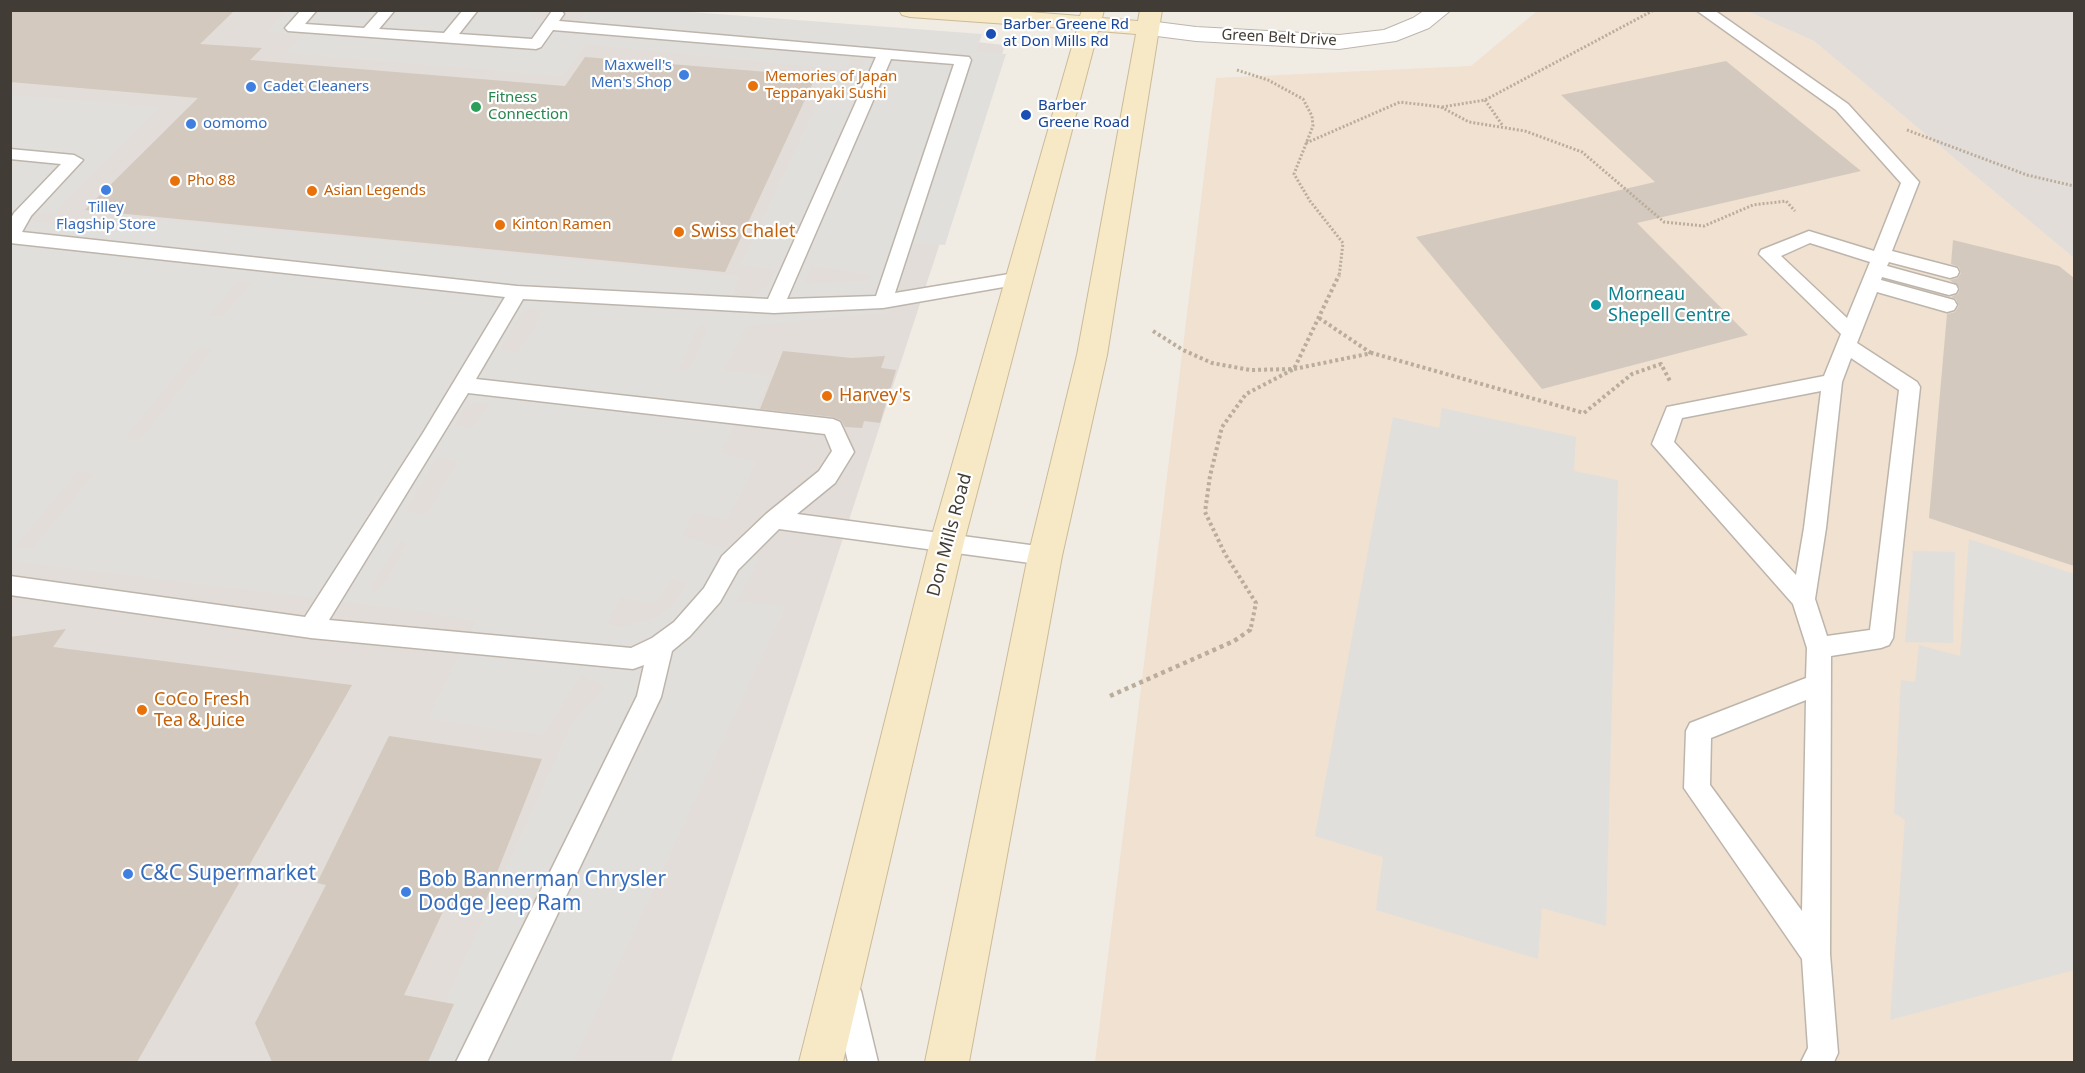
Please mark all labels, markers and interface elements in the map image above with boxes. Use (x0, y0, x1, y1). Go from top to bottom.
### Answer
place label: Barber Greene Rd at Don Mills Rd (1003, 16, 1129, 51)
street label: Green Belt Drive (1221, 26, 1337, 50)
marker: Barber Greene Rd at Don Mills Rd (984, 27, 998, 41)
place label: Maxwell's Men's Shop (591, 57, 672, 92)
marker: Maxwell's Men's Shop (677, 68, 691, 82)
place label: Memories of Japan Teppanyaki Sushi (765, 68, 897, 103)
place label: Cadet Cleaners (263, 78, 369, 96)
marker: Memories of Japan Teppanyaki Sushi (746, 79, 760, 93)
marker: Cadet Cleaners (244, 80, 258, 94)
place label: Fitness Connection (488, 89, 568, 124)
place label: Barber Greene Road (1038, 97, 1129, 132)
marker: Fitness Connection (469, 100, 483, 114)
marker: Barber Greene Road (1019, 108, 1033, 122)
place label: oomomo (203, 115, 267, 133)
marker: oomomo (184, 117, 198, 131)
place label: Pho 88 (187, 172, 235, 190)
marker: Pho 88 (168, 174, 182, 188)
place label: Asian Legends (324, 182, 426, 200)
marker: Tilley Flagship Store (99, 183, 113, 197)
marker: Asian Legends (305, 184, 319, 198)
place label: Tilley Flagship Store (56, 199, 156, 234)
place label: Kinton Ramen (512, 216, 612, 234)
marker: Kinton Ramen (493, 218, 507, 232)
place label: Swiss Chalet (691, 221, 795, 243)
marker: Swiss Chalet (672, 225, 686, 239)
place label: Morneau Shepell Centre (1608, 284, 1731, 326)
marker: Morneau Shepell Centre (1589, 298, 1603, 312)
place label: Harvey's (839, 385, 911, 407)
marker: Harvey's (820, 389, 834, 403)
street label: Don Mills Road (923, 471, 977, 599)
place label: CoCo Fresh Tea & Juice (154, 689, 250, 732)
marker: CoCo Fresh Tea & Juice (135, 703, 149, 717)
place label: C&C Supermarket (140, 861, 316, 887)
marker: C&C Supermarket (121, 867, 135, 881)
place label: Bob Bannerman Chrysler Dodge Jeep Ram (418, 867, 666, 917)
marker: Bob Bannerman Chrysler Dodge Jeep Ram (399, 885, 413, 899)

